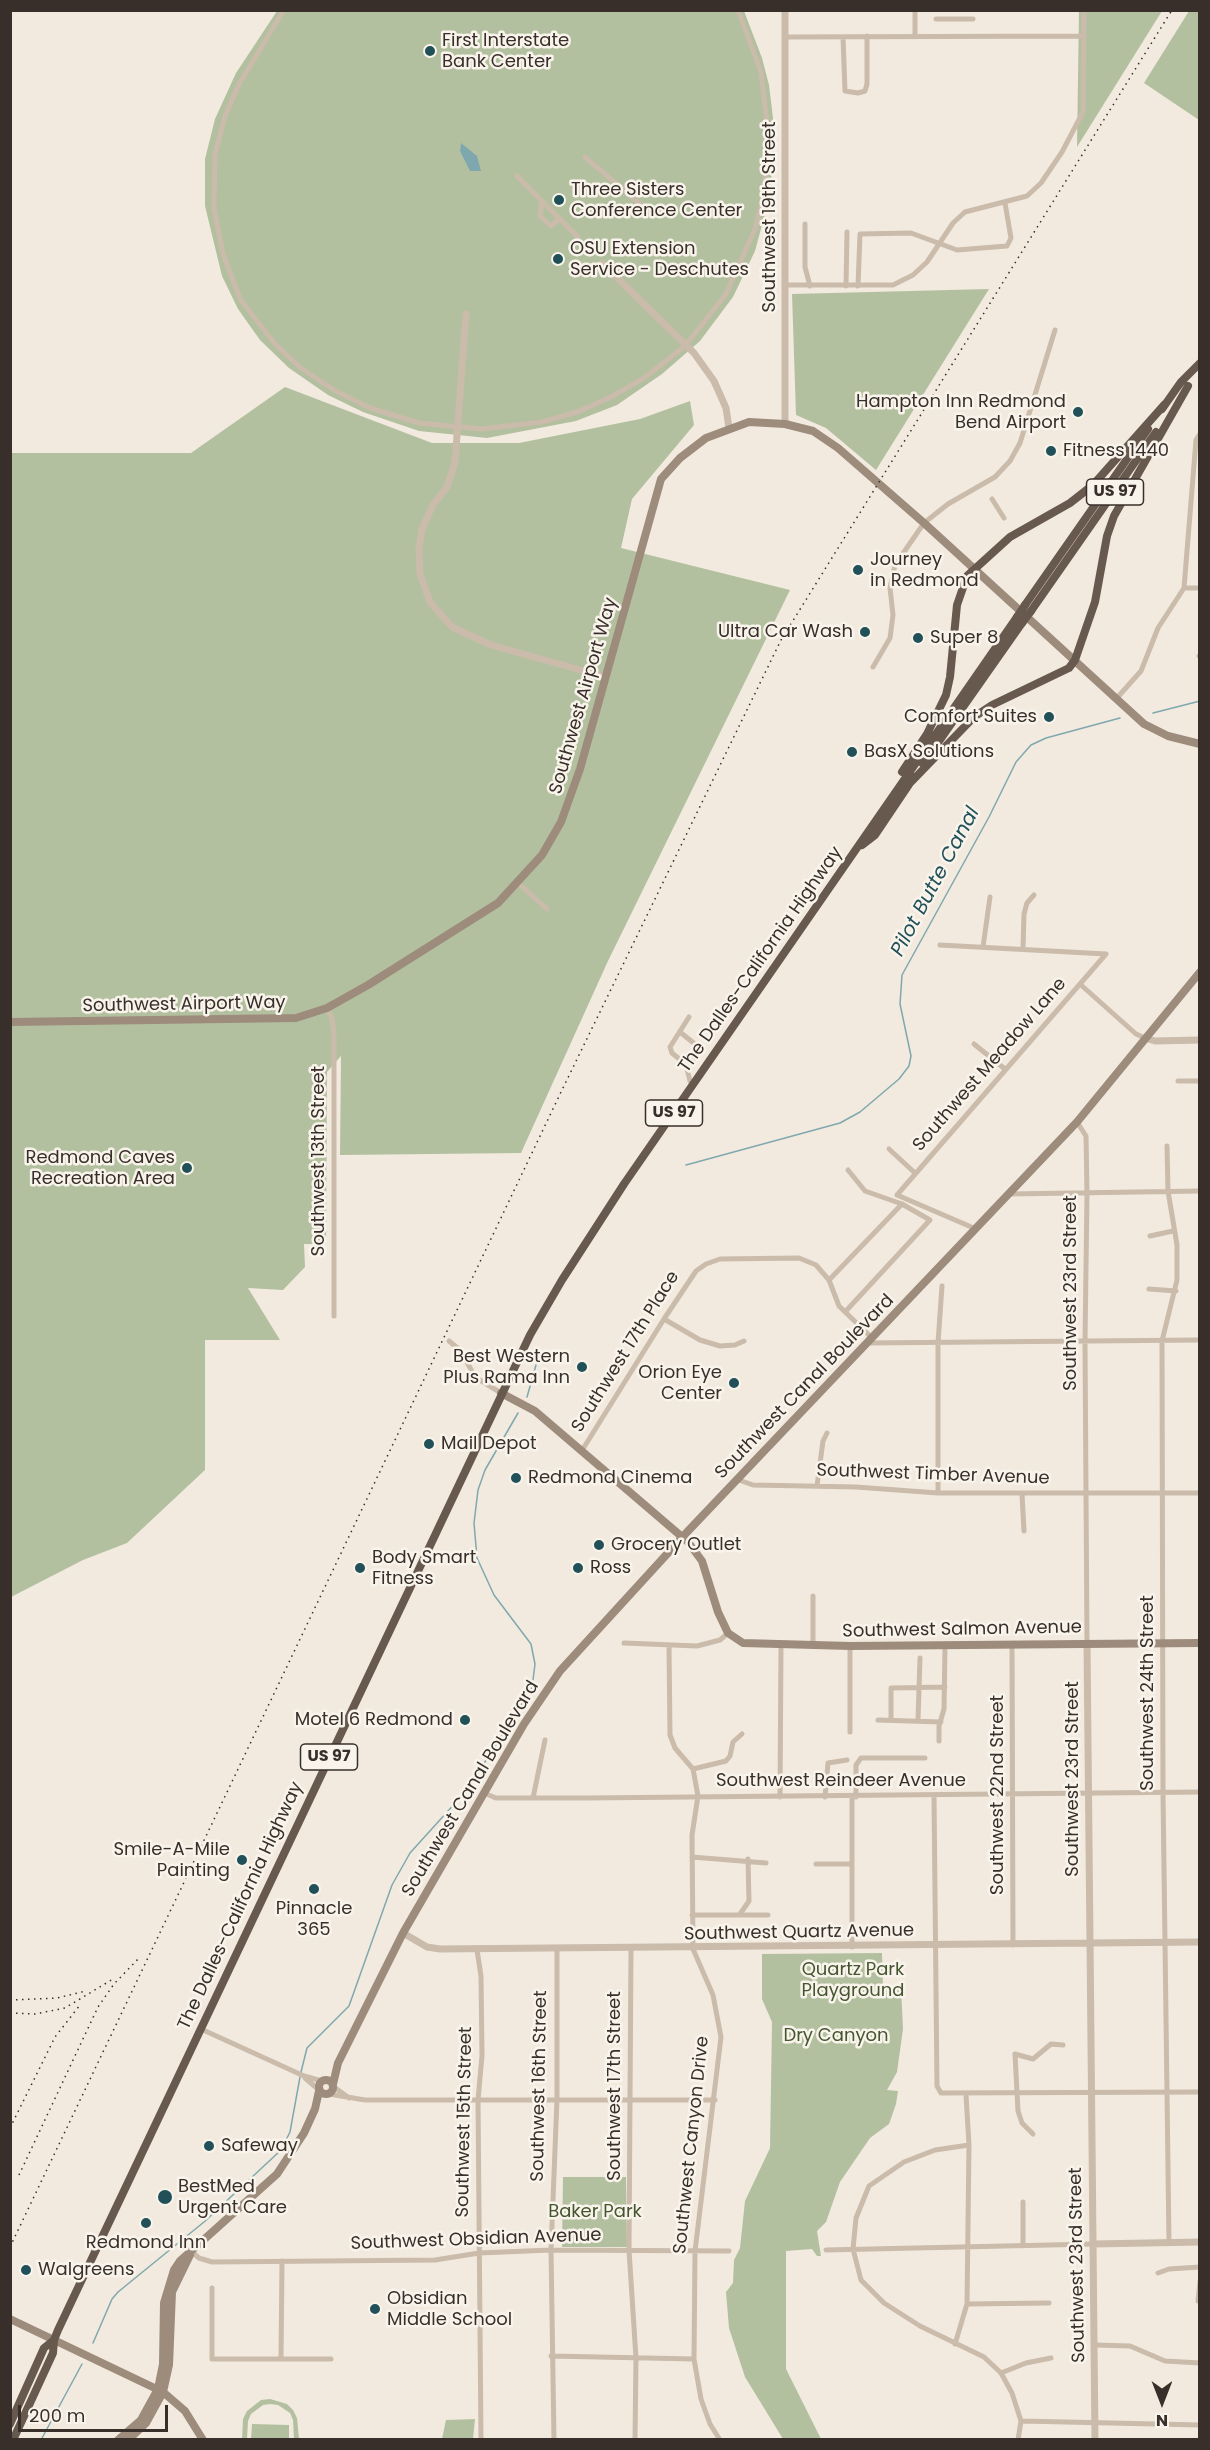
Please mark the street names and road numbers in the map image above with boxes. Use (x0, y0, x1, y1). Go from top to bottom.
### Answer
street label: Southwest 19th Street (759, 121, 781, 313)
road number: US 97 (1086, 479, 1144, 505)
street label: Southwest Airport Way (546, 595, 622, 797)
street label: The Dalles-California Highway (674, 843, 848, 1077)
street label: Southwest Meadow Lane (909, 974, 1071, 1156)
street label: Southwest Airport Way (82, 992, 286, 1018)
street label: Southwest 13th Street (308, 1066, 330, 1256)
road number: US 97 (646, 1100, 702, 1126)
street label: Southwest 23rd Street (1060, 1195, 1082, 1391)
street label: Southwest 17th Place (568, 1267, 684, 1437)
street label: Southwest Canal Boulevard (711, 1290, 899, 1484)
street label: Southwest Timber Avenue (816, 1460, 1050, 1490)
street label: Southwest 24th Street (1137, 1595, 1159, 1791)
street label: Southwest Salmon Avenue (842, 1617, 1082, 1643)
street label: Southwest Canal Boulevard (398, 1677, 544, 1901)
street label: Southwest 23rd Street (1062, 1681, 1084, 1877)
street label: Southwest 22nd Street (987, 1695, 1009, 1895)
road number: US 97 (300, 1744, 358, 1770)
street label: Southwest Reindeer Avenue (716, 1770, 966, 1792)
street label: The Dalles-California Highway (174, 1779, 308, 2033)
street label: Southwest Quartz Avenue (684, 1920, 914, 1946)
street label: Southwest 16th Street (528, 1990, 552, 2182)
street label: Southwest 17th Street (604, 1991, 626, 2181)
street label: Southwest 15th Street (453, 2026, 477, 2218)
street label: Southwest Canyon Drive (670, 2035, 714, 2255)
street label: Southwest 23rd Street (1065, 2167, 1091, 2363)
street label: Southwest Obsidian Avenue (350, 2225, 602, 2255)

